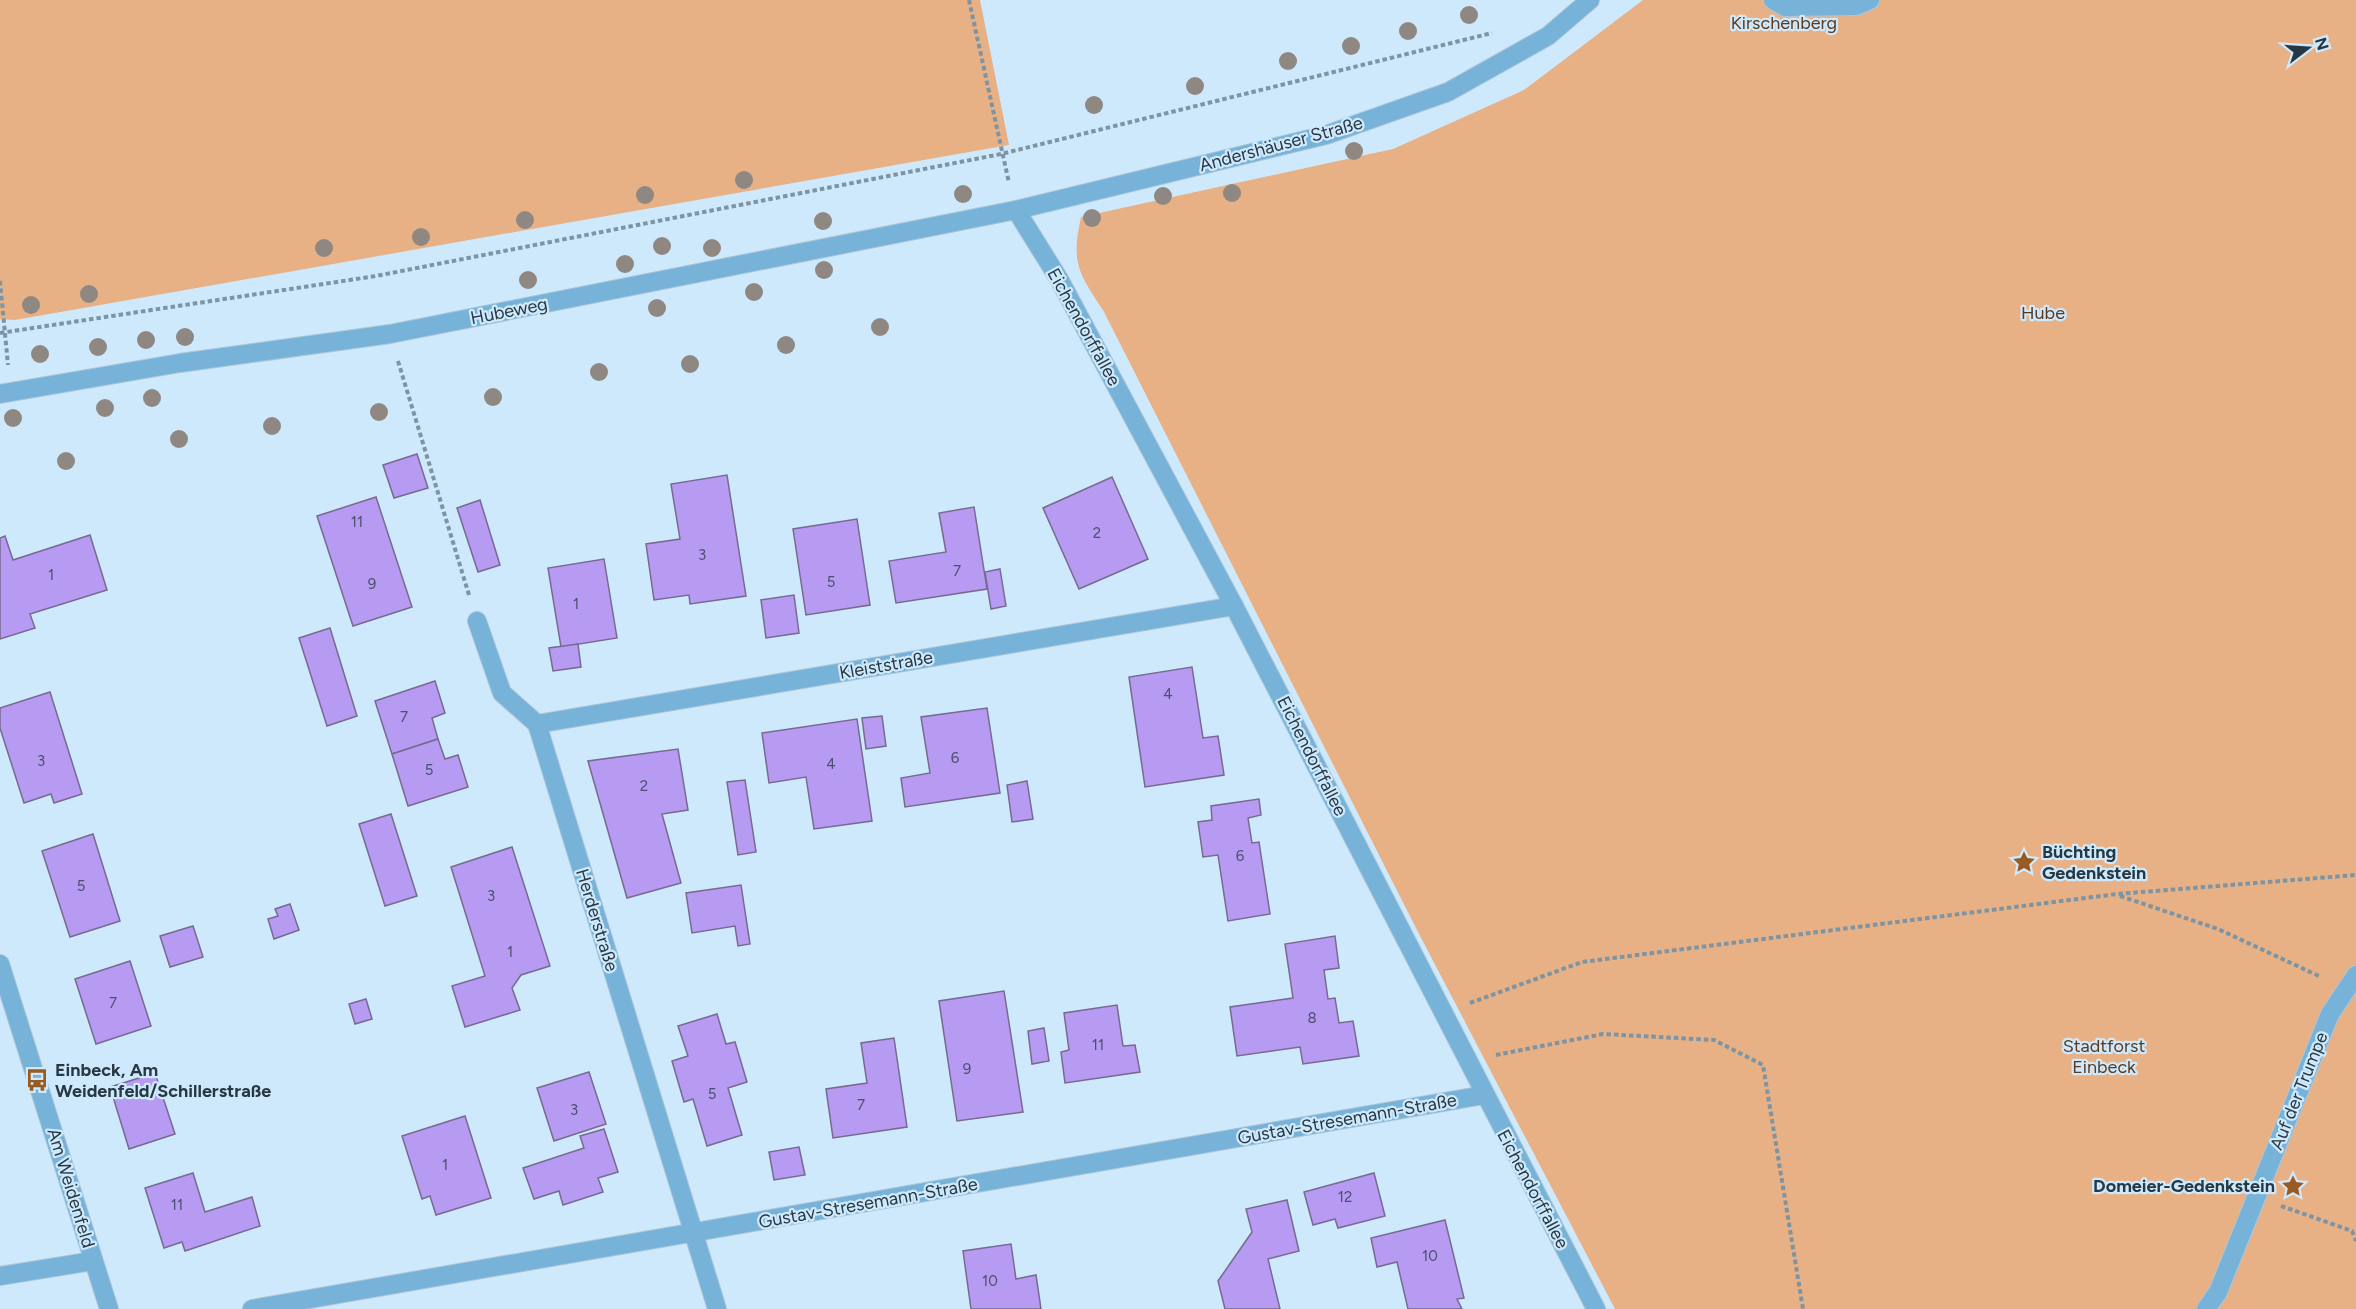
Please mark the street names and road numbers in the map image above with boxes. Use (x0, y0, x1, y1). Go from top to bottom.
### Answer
street label: Andershäuser Straße (1197, 112, 1365, 176)
street label: Eichendorffallee (1042, 264, 1126, 390)
street label: Hubeweg (469, 293, 549, 329)
street label: Kleiststraße (838, 646, 935, 684)
street label: Eichendorffallee (1272, 692, 1352, 820)
street label: Herderstraße (571, 866, 623, 974)
street label: Auf der Trumpe (2265, 1029, 2333, 1153)
street label: Gustav-Stresemann-Straße (1236, 1089, 1458, 1149)
street label: Am Weidenfeld (42, 1126, 100, 1250)
street label: Eichendorffallee (1492, 1126, 1574, 1252)
street label: Gustav-Stresemann-Straße (757, 1173, 979, 1233)

